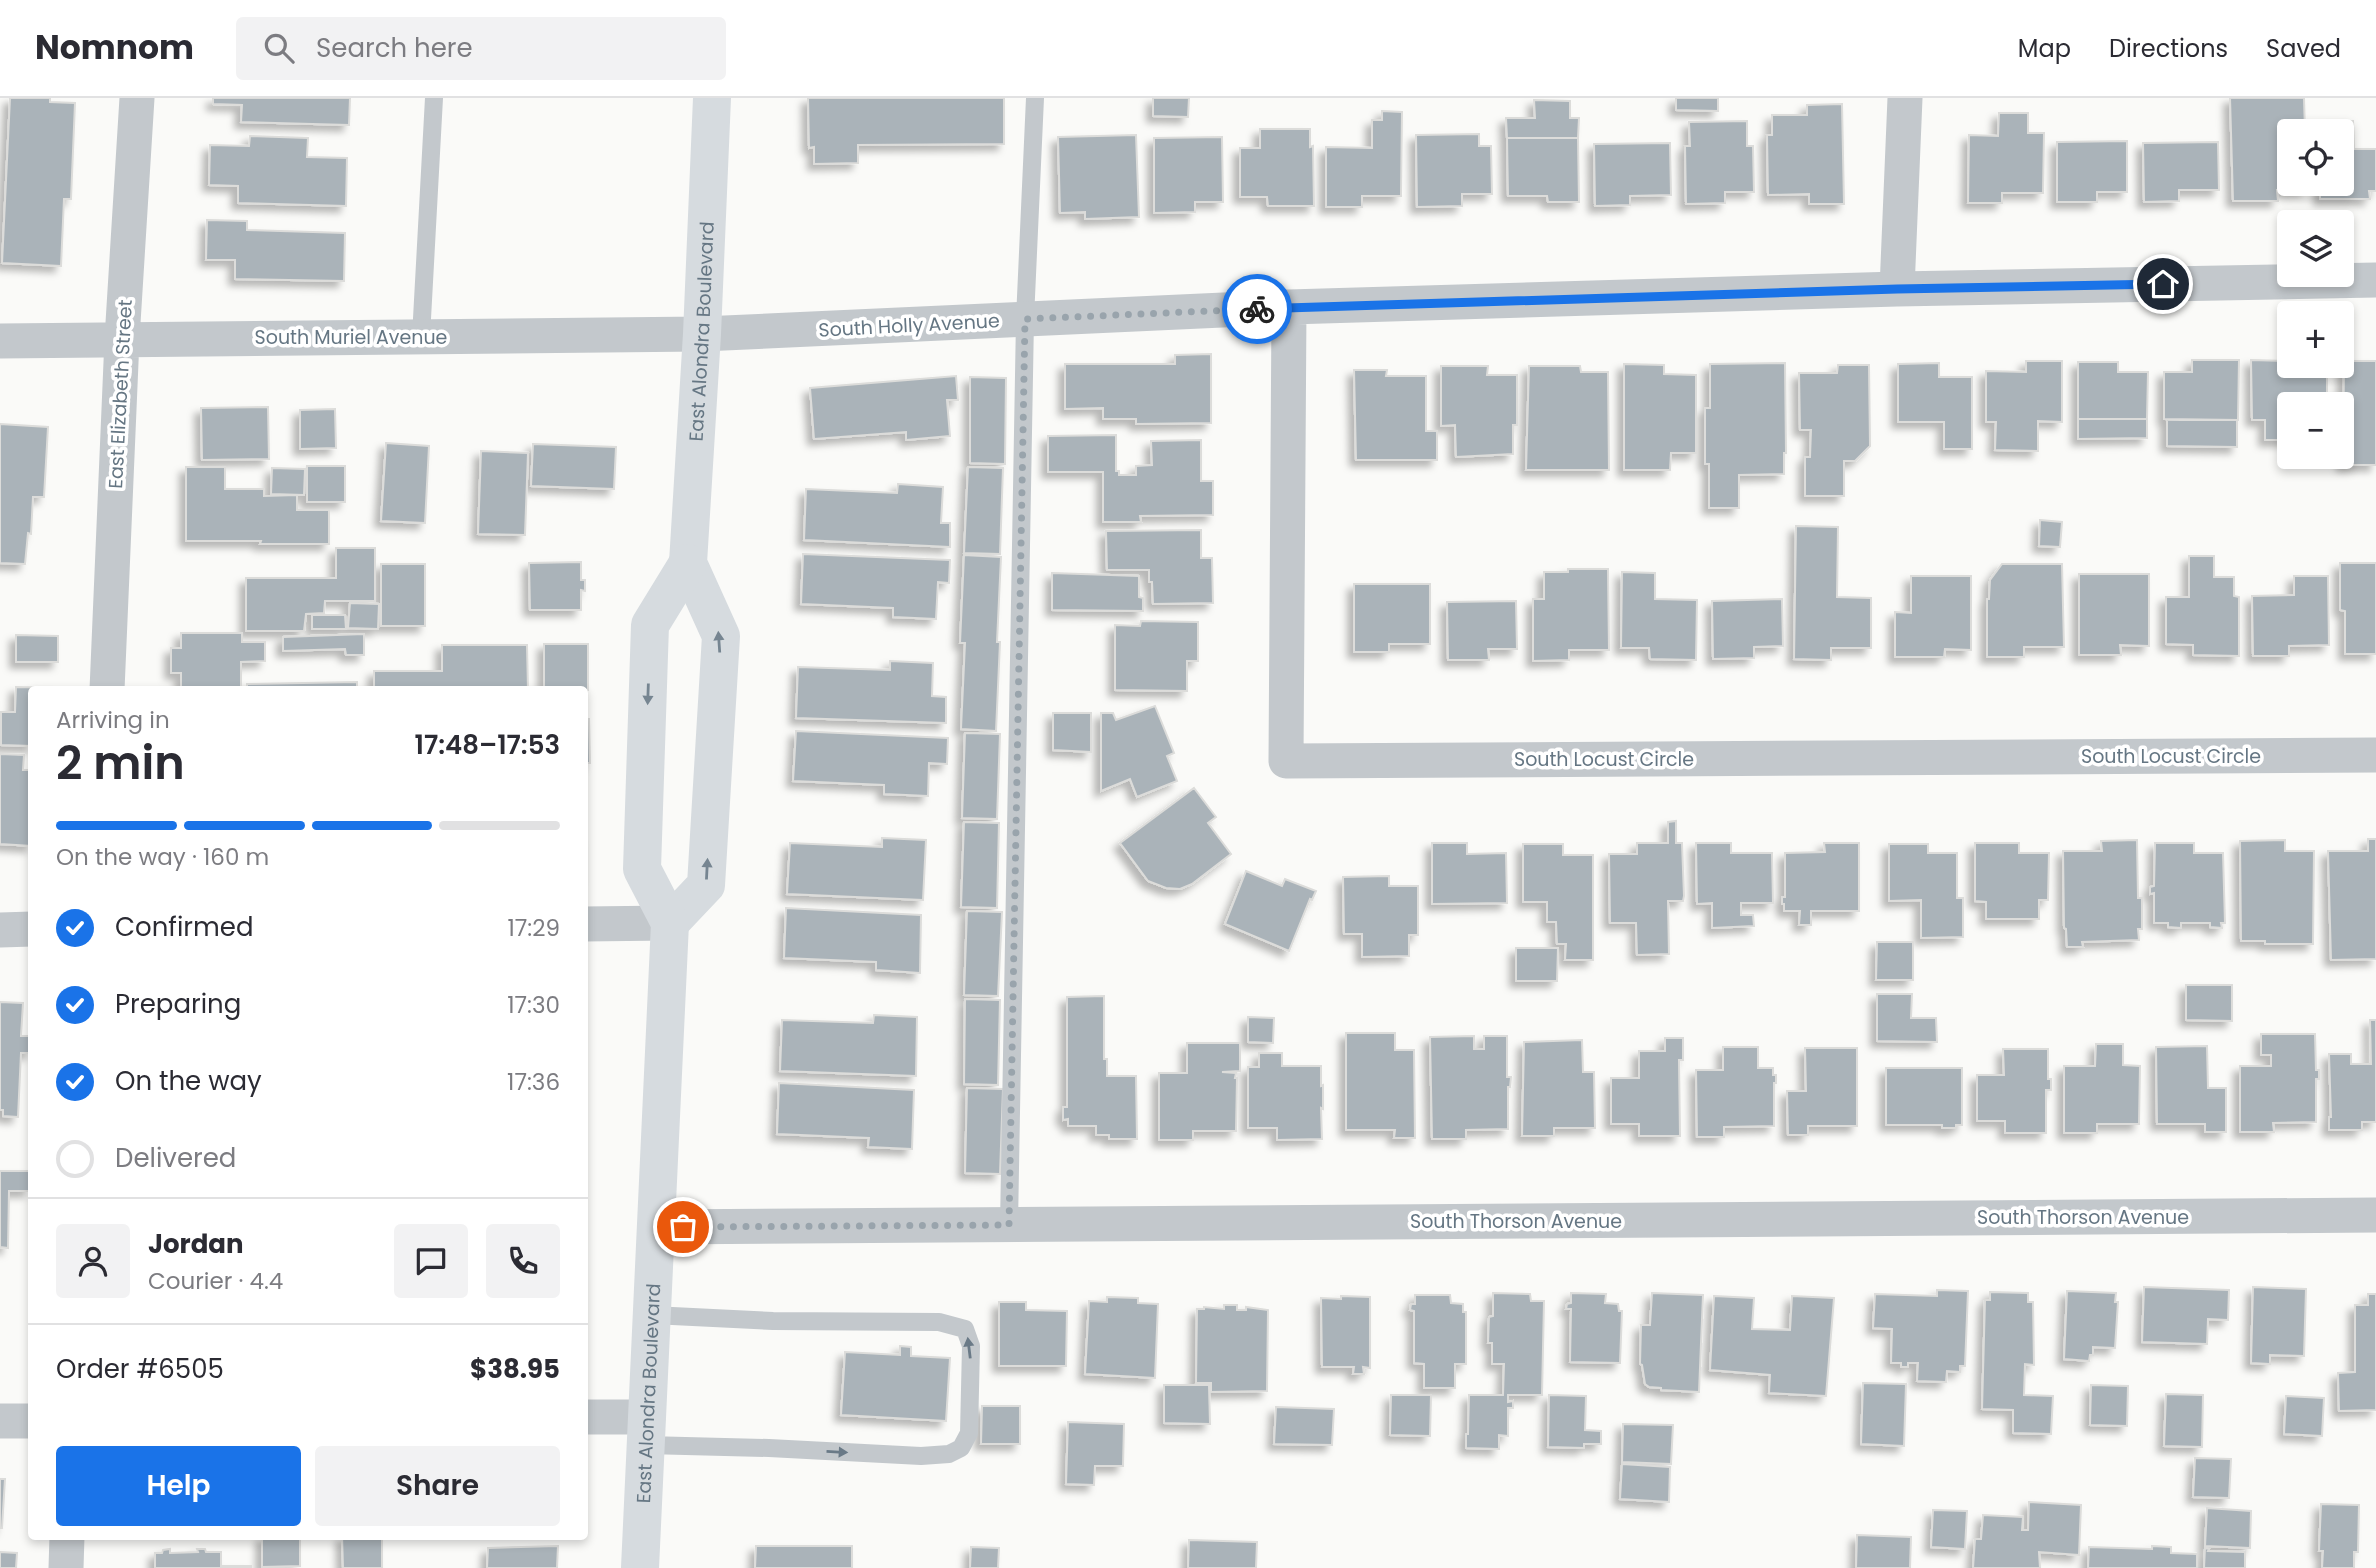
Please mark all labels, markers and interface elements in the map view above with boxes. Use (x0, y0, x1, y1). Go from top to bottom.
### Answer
search box (236, 17, 726, 80)
text: Nomnom (35, 24, 194, 71)
icon: search (260, 29, 298, 67)
text: Search here (316, 30, 473, 66)
text: Map (2018, 32, 2071, 65)
text: Directions (2109, 32, 2228, 65)
text: Saved (2266, 32, 2341, 65)
map controls (2277, 119, 2354, 469)
button: locate (2277, 119, 2354, 196)
button: layers (2277, 210, 2354, 287)
street label: East Alondra Boulevard (682, 221, 721, 442)
pin (2133, 254, 2193, 314)
icon: home (2144, 265, 2182, 303)
courier (1222, 274, 1292, 344)
icon: bike (1238, 290, 1276, 328)
street label: East Elizabeth Street (102, 299, 139, 489)
button: + (2277, 301, 2354, 378)
street label: South Holly Avenue (818, 307, 1000, 344)
street label: South Muriel Avenue (255, 324, 447, 351)
button: − (2277, 392, 2354, 469)
one-way arrow (713, 631, 724, 653)
one-way arrow (642, 683, 654, 705)
text: Arriving in (56, 704, 170, 736)
text: 17:48–17:53 (415, 727, 560, 763)
text: 2 min (56, 731, 185, 795)
street label: South Locust Circle (2081, 743, 2261, 770)
street label: South Locust Circle (1514, 746, 1694, 773)
text: On the way · 160 m (56, 841, 269, 873)
one-way arrow (701, 858, 712, 880)
icon: check (56, 909, 94, 947)
text: Confirmed (115, 909, 253, 945)
text: 17:29 (507, 912, 560, 944)
icon: check (56, 986, 94, 1024)
text: Preparing (115, 986, 241, 1022)
text: 17:30 (507, 989, 560, 1021)
icon: check (56, 1063, 94, 1101)
text: On the way (115, 1063, 262, 1099)
text: 17:36 (507, 1066, 560, 1098)
text: Delivered (115, 1140, 236, 1176)
pin (653, 1197, 713, 1257)
street label: South Thorson Avenue (1977, 1204, 2189, 1231)
icon: bag (664, 1208, 702, 1246)
street label: South Thorson Avenue (1410, 1208, 1622, 1235)
button: person (56, 1224, 130, 1298)
button: chat (394, 1224, 468, 1298)
button: phone (486, 1224, 560, 1298)
text: Jordan (148, 1226, 244, 1262)
text: Courier · 4.4 (148, 1265, 283, 1297)
street label: East Alondra Boulevard (630, 1283, 667, 1504)
one-way arrow (963, 1337, 974, 1359)
text: Order #6505 (56, 1351, 224, 1387)
text: $38.95 (470, 1351, 560, 1387)
button: Help (56, 1446, 301, 1526)
button: Share (315, 1446, 560, 1526)
one-way arrow (826, 1447, 848, 1458)

